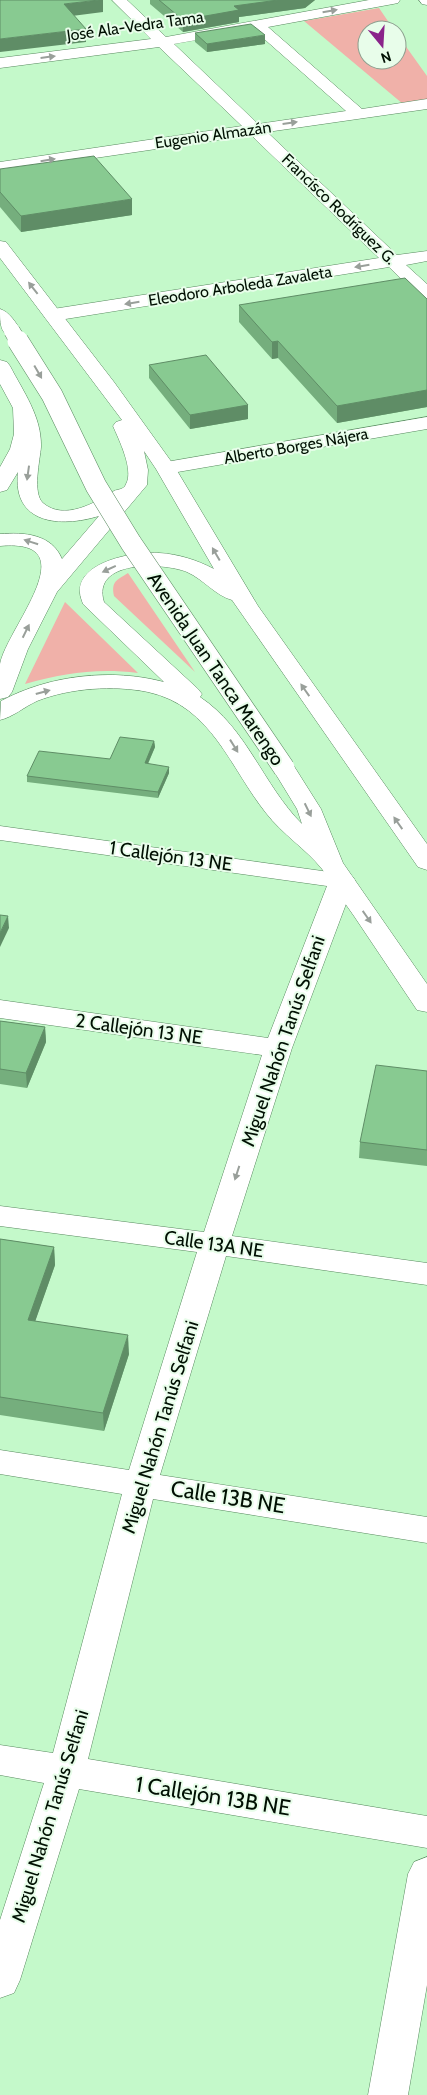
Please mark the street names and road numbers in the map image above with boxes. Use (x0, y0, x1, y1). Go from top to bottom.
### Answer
street label: José Ala-Vedra Tama (64, 7, 205, 45)
street label: Eugenio Almazán (154, 117, 272, 153)
street label: Francísco Rodríguez G. (278, 150, 400, 268)
street label: Eleodoro Arboleda Zavaleta (147, 262, 333, 310)
street label: Alberto Borges Nájera (222, 424, 370, 468)
street label: Avenida Juan Tanca Marengo (143, 568, 289, 770)
street label: 1 Callejón 13 NE (108, 836, 234, 876)
street label: Miguel Nahón Tanús Selfani (236, 933, 330, 1149)
street label: 2 Callejón 13 NE (74, 1009, 204, 1049)
street label: Calle 13A NE (163, 1226, 265, 1262)
street label: Miguel Nahón Tanús Selfani (117, 1318, 203, 1536)
street label: Calle 13B NE (169, 1475, 287, 1519)
street label: Miguel Nahón Tanús Selfani (7, 1707, 93, 1925)
street label: 1 Callejón 13B NE (134, 1770, 292, 1822)

